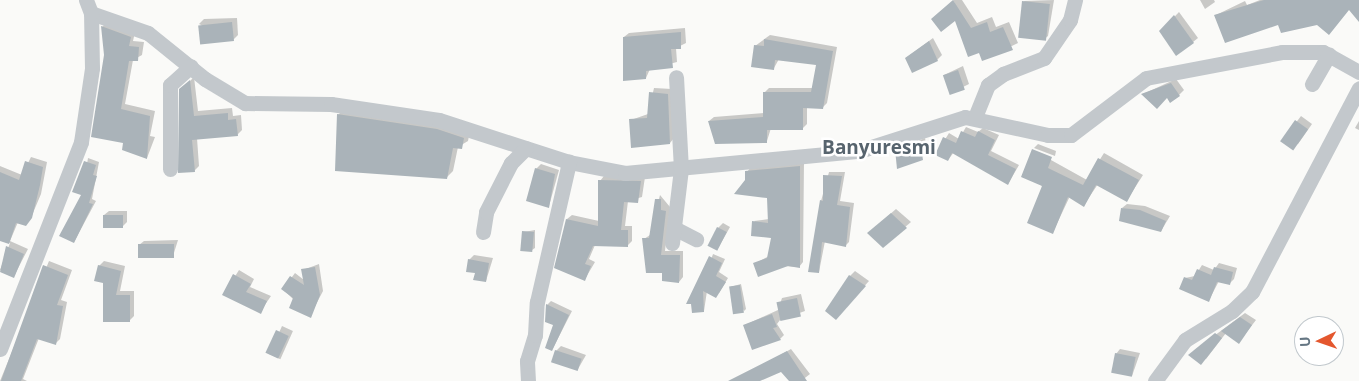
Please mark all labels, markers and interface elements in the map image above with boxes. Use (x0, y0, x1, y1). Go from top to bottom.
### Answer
district label: Banyuresmi (822, 137, 936, 159)
north arrow (1294, 316, 1344, 366)
text: U (1295, 336, 1314, 348)

